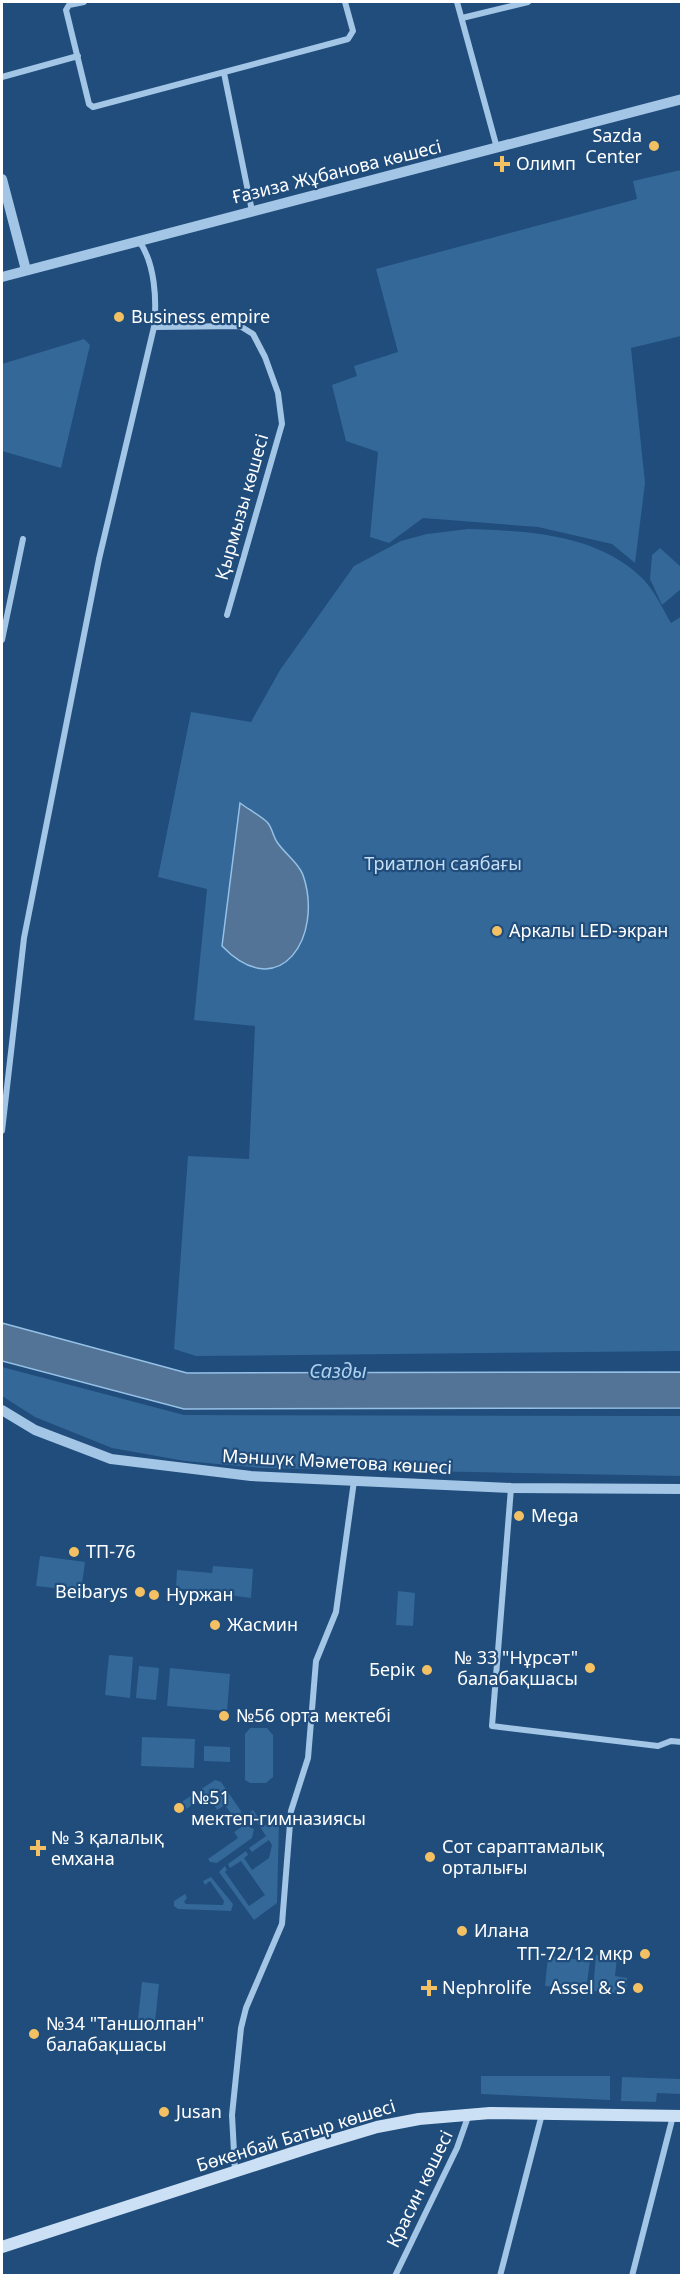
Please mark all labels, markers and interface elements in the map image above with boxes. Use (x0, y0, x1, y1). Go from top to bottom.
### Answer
place label: Sazda Center (585, 123, 643, 168)
street label: Ғазиза Жұбанова көшесі (230, 133, 444, 209)
marker: Sazda Center (647, 139, 661, 153)
place label: Олимп (516, 151, 576, 175)
marker: Олимп (493, 155, 511, 173)
place label: Business empire (131, 304, 270, 328)
marker: Business empire (112, 310, 126, 324)
street label: Қырмызы көшесі (209, 431, 273, 583)
park label: Триатлон саябағы (364, 851, 522, 875)
place label: Аркалы LED-экран (509, 918, 668, 942)
marker: Аркалы LED-экран (490, 924, 504, 938)
water label: Сазды (309, 1357, 367, 1384)
street label: Мәншүк Мәметова көшесі (221, 1443, 453, 1479)
place label: Mega (531, 1503, 579, 1527)
marker: Mega (512, 1509, 526, 1523)
place label: ТП-76 (86, 1539, 136, 1563)
marker: ТП-76 (67, 1545, 81, 1559)
place label: Beibarys (55, 1579, 128, 1603)
place label: Нуржан (166, 1582, 233, 1606)
marker: Beibarys (133, 1585, 147, 1599)
marker: Нуржан (147, 1588, 161, 1602)
place label: Жасмин (227, 1612, 298, 1636)
marker: Жасмин (208, 1618, 222, 1632)
place label: № 33 "Нұрсәт" балабақшасы (454, 1645, 578, 1690)
place label: Берік (369, 1657, 415, 1681)
marker: № 33 "Нұрсәт" балабақшасы (583, 1661, 597, 1675)
marker: Берік (420, 1663, 434, 1677)
place label: №56 орта мектебі (236, 1703, 391, 1727)
marker: №56 орта мектебі (217, 1709, 231, 1723)
place label: №51 мектеп-гимназиясы (191, 1785, 366, 1830)
marker: №51 мектеп-гимназиясы (172, 1801, 186, 1815)
place label: № 3 қалалық емхана (51, 1825, 164, 1870)
place label: Сот сараптамалық орталығы (442, 1834, 604, 1879)
marker: № 3 қалалық емхана (29, 1839, 47, 1857)
marker: Сот сараптамалық орталығы (423, 1850, 437, 1864)
place label: Илана (474, 1918, 529, 1942)
marker: Илана (455, 1924, 469, 1938)
place label: ТП-72/12 мкр (517, 1941, 633, 1965)
marker: ТП-72/12 мкр (638, 1947, 652, 1961)
place label: Nephrolife (442, 1975, 532, 1999)
place label: Assel & S (550, 1975, 626, 1999)
marker: Nephrolife (420, 1979, 438, 1997)
marker: Assel & S (631, 1981, 645, 1995)
place label: №34 "Таншолпан" балабақшасы (46, 2011, 204, 2056)
marker: №34 "Таншолпан" балабақшасы (27, 2027, 41, 2041)
street label: Бөкенбай Батыр көшесі (193, 2093, 398, 2177)
place label: Jusan (174, 2099, 222, 2123)
marker: Jusan (157, 2105, 171, 2119)
street label: Красин көшесі (380, 2126, 458, 2251)

